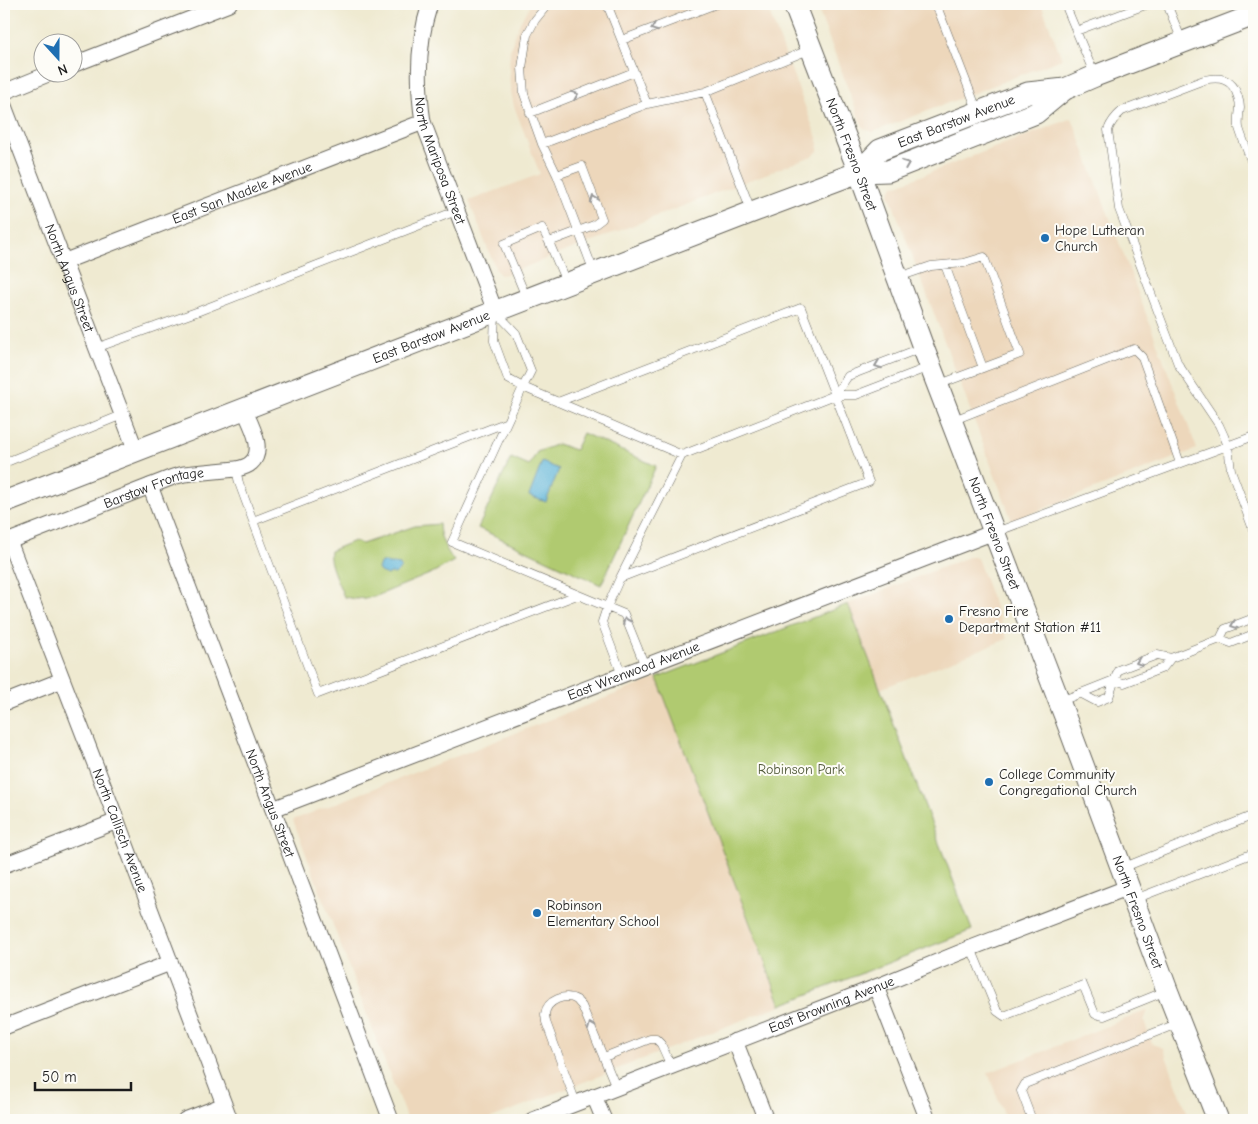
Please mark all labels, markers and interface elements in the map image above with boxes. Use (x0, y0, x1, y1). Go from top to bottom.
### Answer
one-way arrow (650, 21, 659, 32)
north arrow (32, 32, 82, 82)
text: N (55, 60, 70, 79)
one-way arrow (570, 91, 579, 101)
street label: East Barstow Avenue (895, 91, 1017, 151)
street label: North Mariposa Street (411, 96, 469, 228)
street label: North Fresno Street (822, 96, 881, 214)
street label: East San Madele Avenue (170, 158, 314, 228)
one-way arrow (901, 160, 910, 170)
one-way arrow (590, 195, 600, 204)
street label: North Angus Street (41, 222, 98, 335)
place label: Hope Lutheran Church (1055, 222, 1144, 255)
marker: Hope Lutheran Church (1039, 232, 1051, 244)
street label: East Barstow Avenue (370, 307, 492, 367)
one-way arrow (874, 359, 882, 369)
street label: Barstow Frontage (101, 464, 205, 512)
street label: North Fresno Street (965, 475, 1024, 593)
place label: Fresno Fire Department Station #11 (959, 603, 1101, 636)
marker: Fresno Fire Department Station #11 (943, 613, 955, 625)
one-way arrow (622, 617, 633, 626)
one-way arrow (1230, 619, 1239, 629)
street label: East Wrenwood Avenue (565, 638, 702, 704)
one-way arrow (1135, 656, 1144, 666)
street label: North Angus Street (242, 747, 299, 861)
park label: Robinson Park (758, 761, 844, 778)
street label: North Callisch Avenue (89, 766, 151, 895)
place label: College Community Congregational Church (999, 766, 1137, 799)
marker: College Community Congregational Church (983, 776, 995, 788)
street label: North Fresno Street (1109, 853, 1167, 972)
place label: Robinson Elementary School (547, 897, 659, 930)
marker: Robinson Elementary School (531, 907, 543, 919)
street label: East Browning Avenue (766, 972, 897, 1037)
one-way arrow (586, 1022, 597, 1031)
scale bar (35, 1059, 131, 1091)
text: 50 m (42, 1068, 77, 1086)

